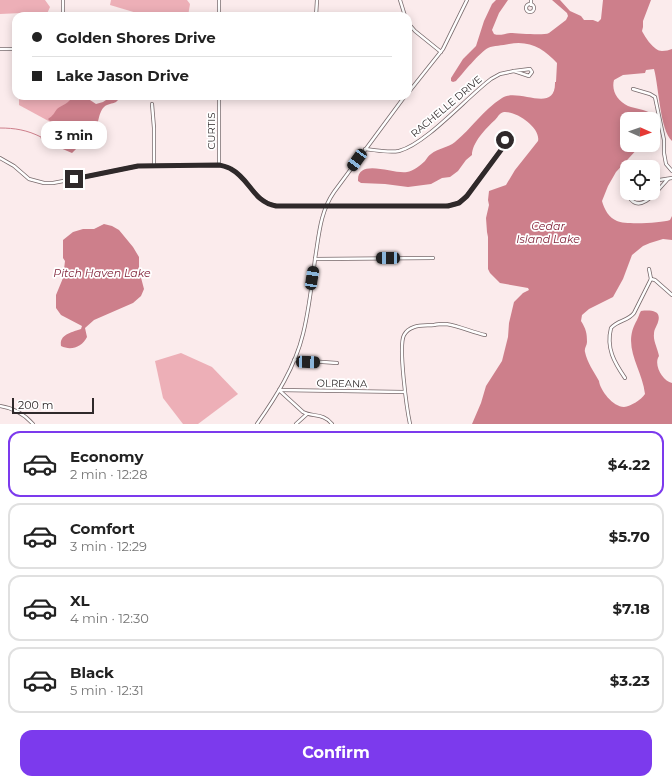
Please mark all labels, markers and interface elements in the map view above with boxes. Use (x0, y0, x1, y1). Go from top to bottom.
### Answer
text: Golden Shores Drive (56, 28, 216, 47)
text: Lake Jason Drive (56, 66, 189, 85)
street label: RACHELLE DRIVE (408, 73, 485, 140)
street label: CURTIS (205, 112, 218, 150)
north arrow (620, 112, 660, 152)
map controls (620, 112, 660, 200)
callout: 3 min (41, 121, 107, 149)
text: 3 min (55, 127, 93, 143)
route start (496, 131, 514, 149)
car (345, 147, 369, 173)
button: locate (620, 160, 660, 200)
route end (65, 170, 83, 188)
water label: Cedar Island Lake (516, 219, 580, 246)
car (376, 252, 400, 264)
car (304, 265, 320, 291)
water label: Pitch Haven Lake (53, 266, 151, 280)
car (296, 356, 320, 368)
street label: OLREANA (317, 377, 368, 390)
scale bar (12, 396, 94, 415)
text: 200 m (18, 398, 53, 412)
icon: car (22, 446, 58, 482)
text: Economy (70, 447, 143, 466)
text: $4.22 (608, 455, 650, 474)
text: 2 min · 12:28 (70, 466, 147, 482)
icon: car (22, 518, 58, 554)
text: Comfort (70, 519, 135, 538)
text: $5.70 (609, 527, 650, 546)
text: 3 min · 12:29 (70, 538, 147, 554)
icon: car (22, 590, 58, 626)
text: XL (70, 591, 89, 610)
text: $7.18 (613, 599, 650, 618)
text: 4 min · 12:30 (70, 610, 149, 626)
icon: car (22, 662, 58, 698)
text: Black (70, 663, 114, 682)
text: $3.23 (610, 671, 650, 690)
text: 5 min · 12:31 (70, 682, 144, 698)
button: Confirm (20, 730, 652, 776)

